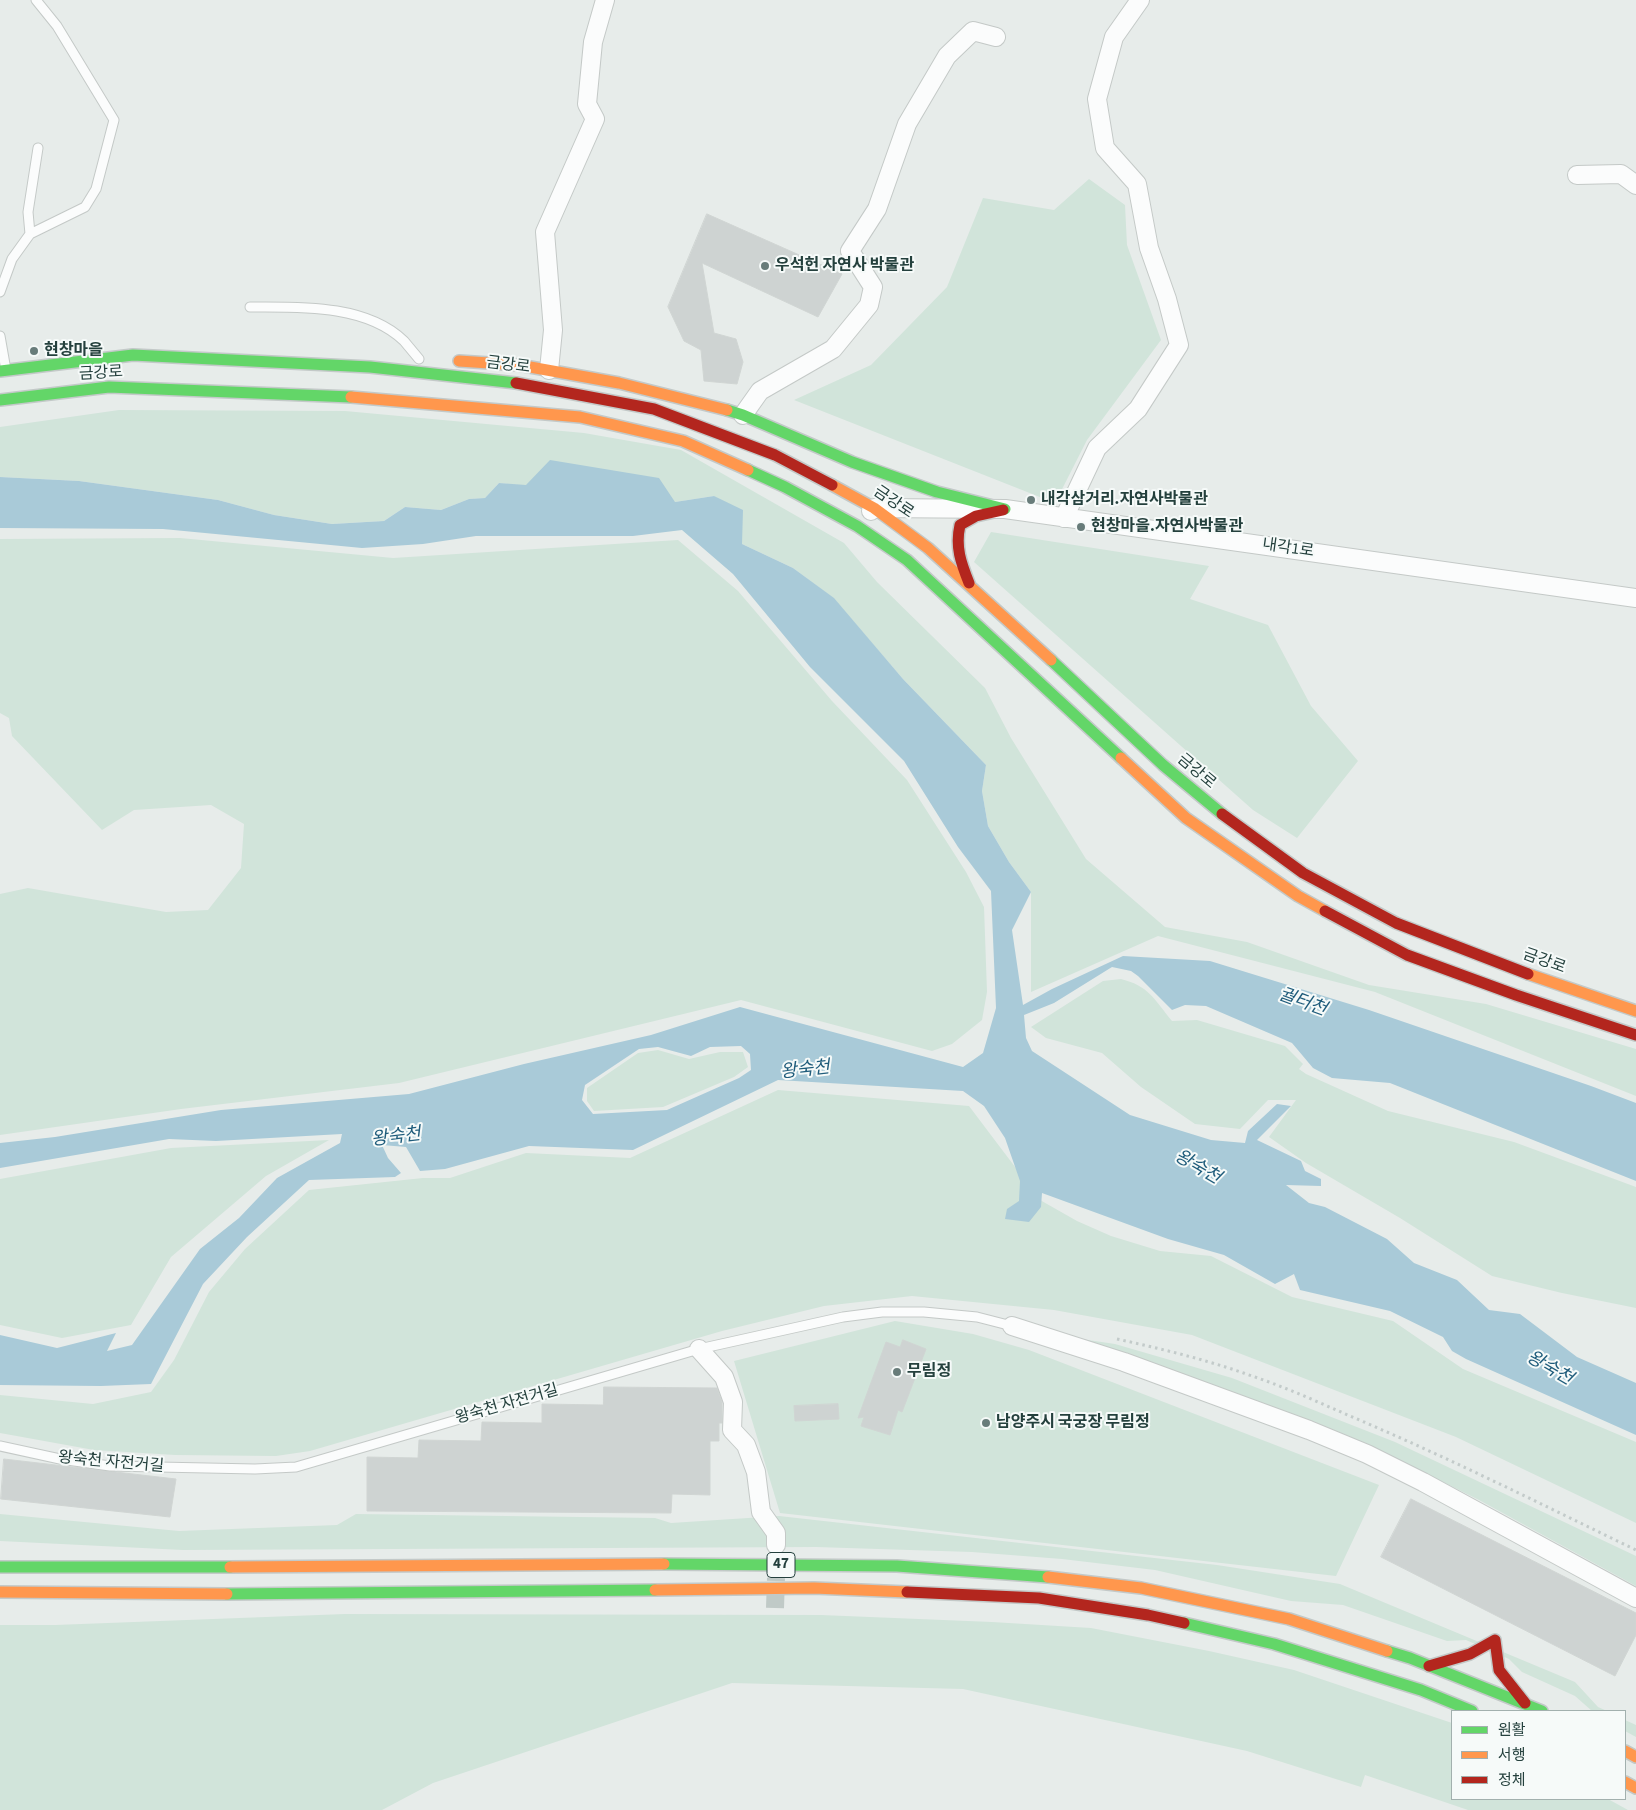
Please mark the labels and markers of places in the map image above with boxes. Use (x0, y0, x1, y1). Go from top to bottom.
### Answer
place label: 우석헌 자연사 박물관 (775, 256, 914, 276)
marker: 우석헌 자연사 박물관 (759, 260, 771, 272)
place label: 현창마을 (44, 341, 103, 361)
marker: 현창마을 (28, 345, 40, 357)
place label: 내각삼거리.자연사박물관 (1041, 490, 1208, 510)
marker: 내각삼거리.자연사박물관 (1025, 494, 1037, 506)
place label: 현창마을.자연사박물관 (1091, 517, 1243, 537)
marker: 현창마을.자연사박물관 (1075, 521, 1087, 533)
place label: 무림정 (907, 1362, 951, 1382)
marker: 무림정 (891, 1366, 903, 1378)
place label: 남양주시 국궁장 무림정 (996, 1413, 1150, 1433)
marker: 남양주시 국궁장 무림정 (980, 1417, 992, 1429)

